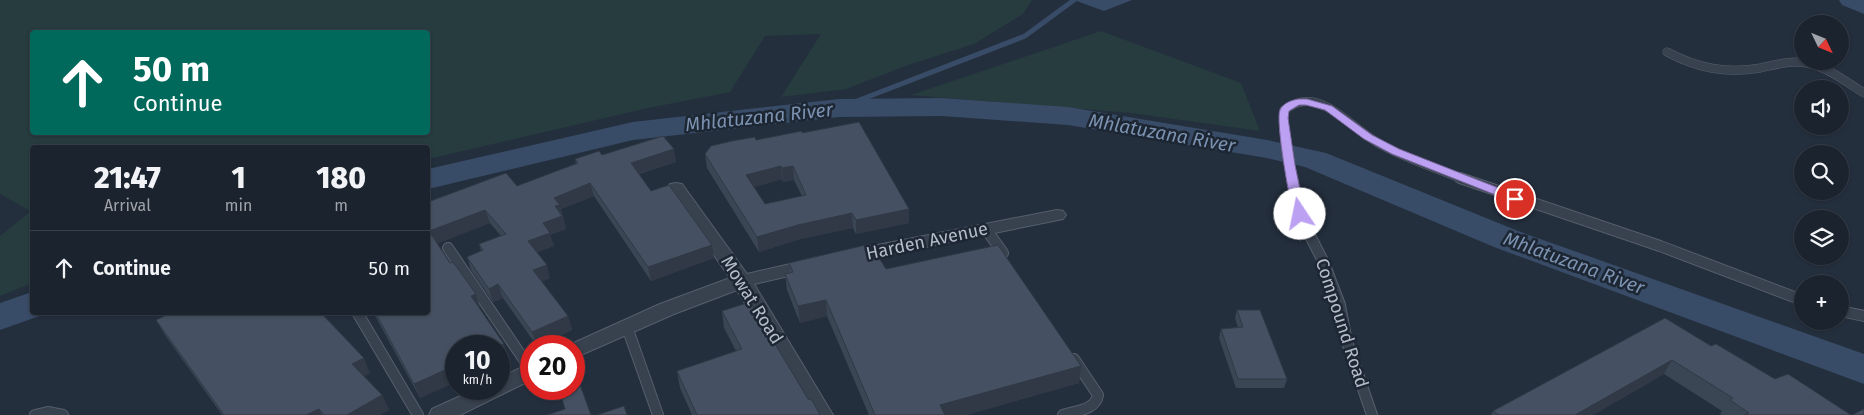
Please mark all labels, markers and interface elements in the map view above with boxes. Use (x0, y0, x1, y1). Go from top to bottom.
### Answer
north arrow (1794, 15, 1849, 70)
map controls (1794, 15, 1849, 330)
text: 50 m (133, 48, 210, 90)
icon: ahead (50, 50, 115, 115)
button: sound (1794, 80, 1849, 135)
text: Continue (133, 90, 222, 117)
water label: Mhlatuzana River (684, 98, 835, 136)
water label: Mhlatuzana River (1087, 109, 1238, 157)
button: search (1794, 145, 1849, 200)
text: 21:47 (94, 160, 161, 196)
text: 1 (231, 160, 246, 196)
text: 180 (316, 160, 366, 196)
pin (1494, 178, 1536, 220)
icon: arrive (1501, 185, 1529, 213)
position arrow (1273, 187, 1325, 239)
text: Arrival (104, 196, 151, 215)
text: min (225, 196, 252, 215)
text: m (334, 196, 348, 215)
button: layers (1794, 210, 1849, 265)
street label: Harden Avenue (864, 217, 990, 265)
water label: Mhlatuzana River (1500, 227, 1648, 299)
street label: Mowat Road (716, 252, 788, 348)
icon: ahead (50, 254, 78, 282)
street label: Compound Road (1311, 255, 1373, 391)
text: Continue (93, 257, 171, 280)
text: 50 m (369, 257, 410, 280)
button: + (1794, 275, 1849, 330)
speed limit sign: 20 (520, 335, 585, 400)
text: 10 (464, 346, 491, 376)
text: km/h (463, 373, 492, 387)

